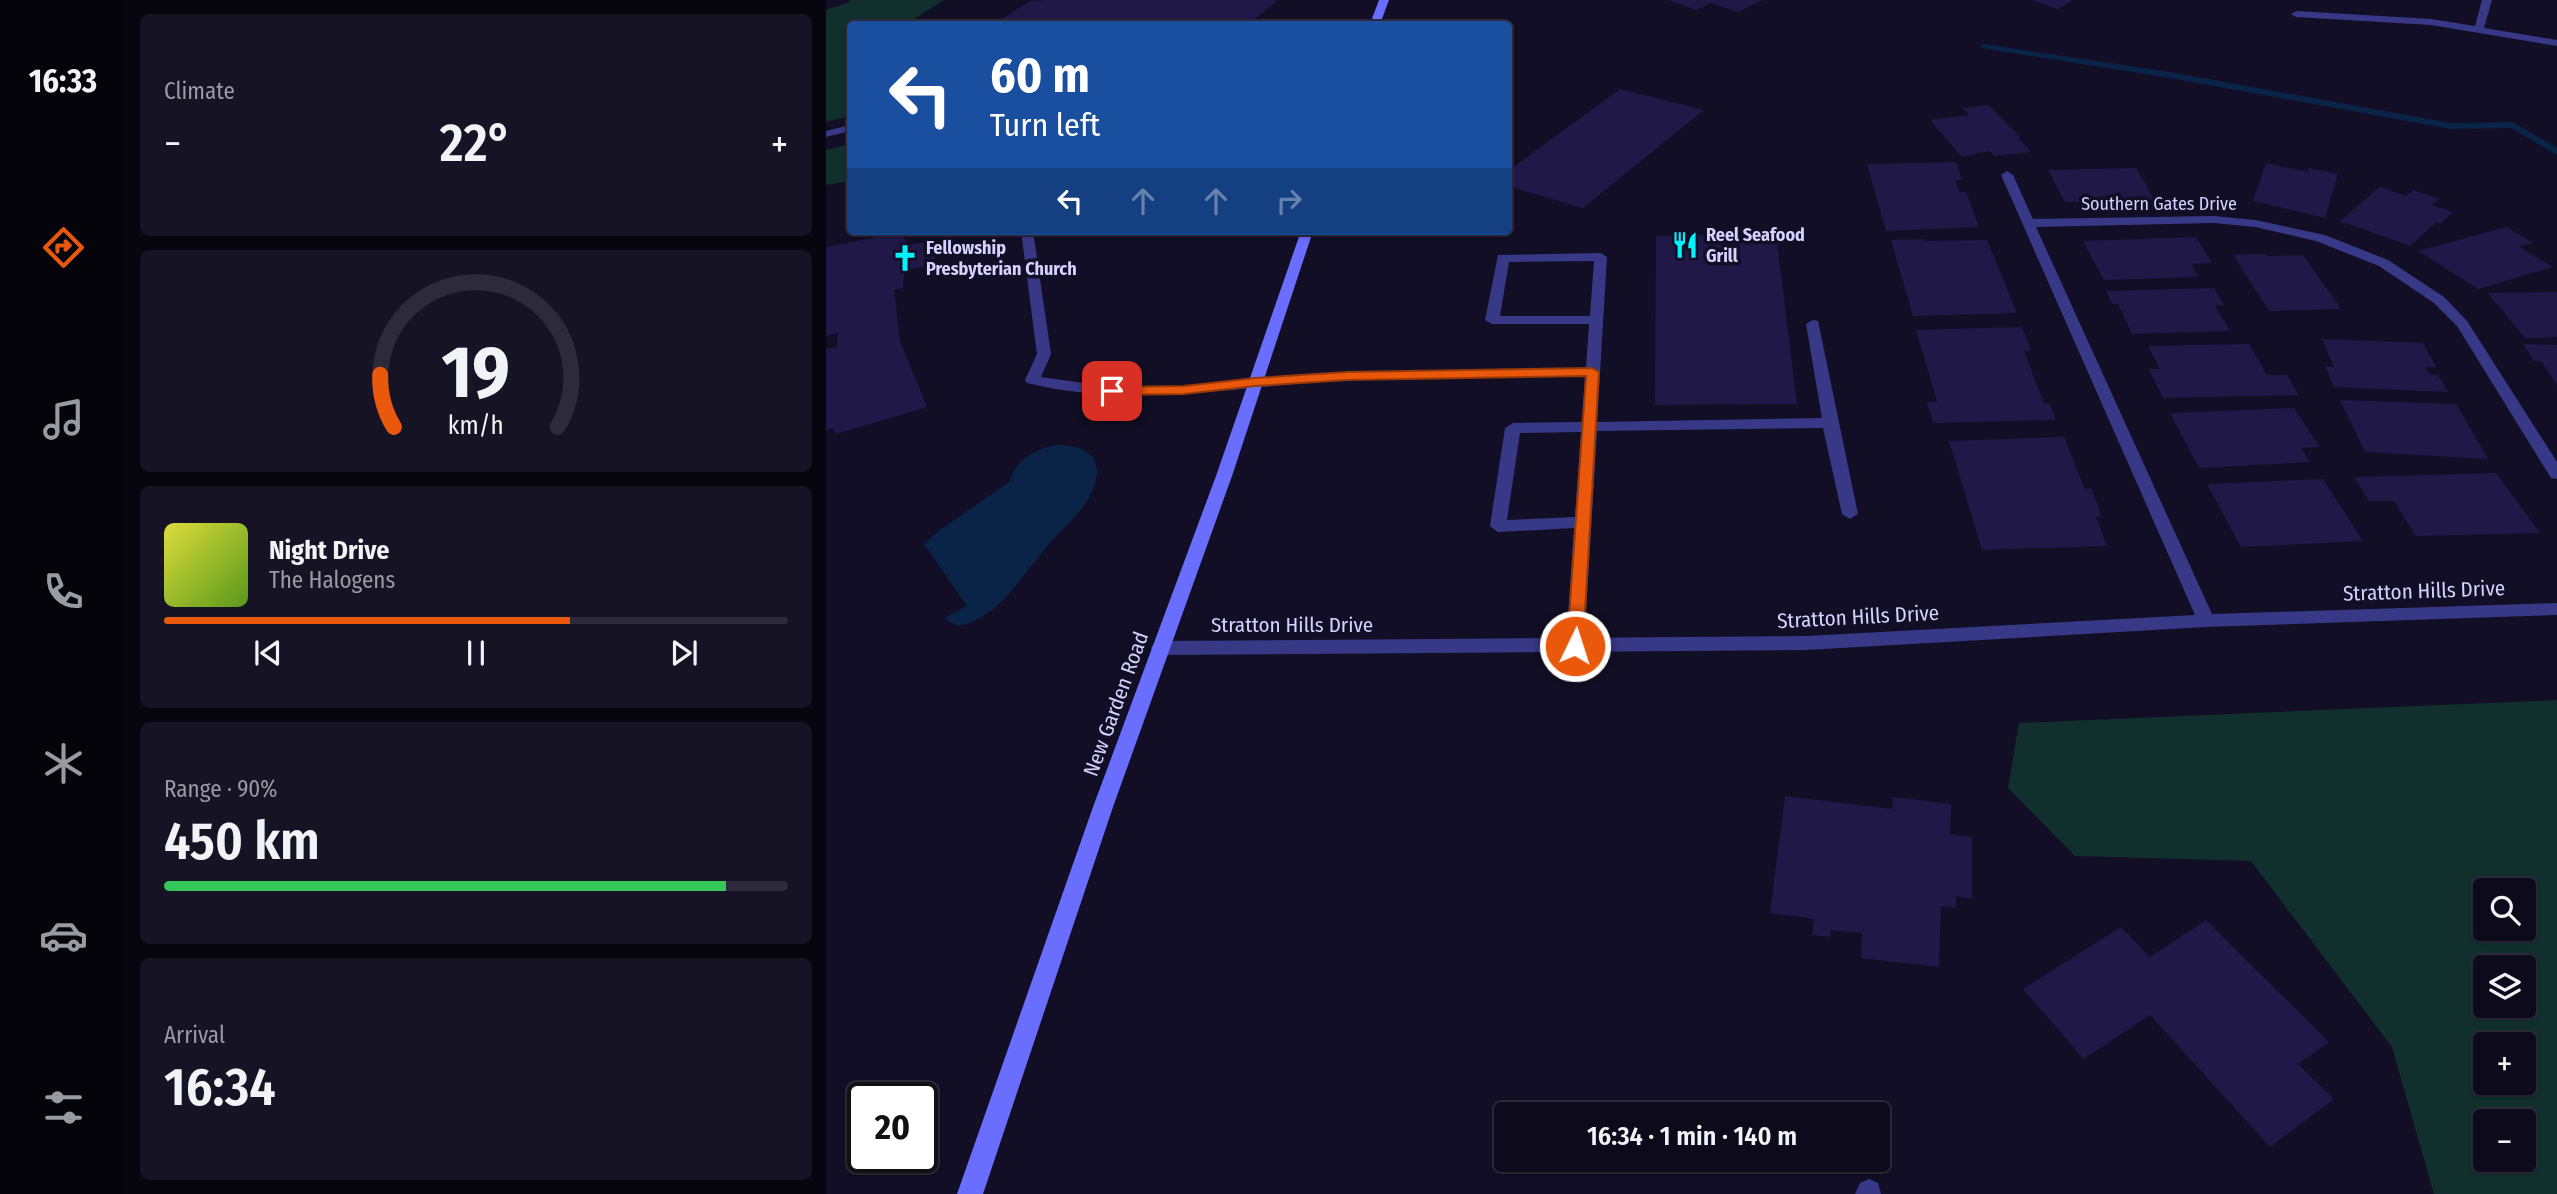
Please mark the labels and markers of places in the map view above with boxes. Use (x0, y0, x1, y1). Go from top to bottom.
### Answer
place label: Reel Seafood Grill (1706, 224, 1805, 267)
restaurant icon: Reel Seafood Grill (1670, 230, 1700, 260)
place label: Fellowship Presbyterian Church (926, 237, 1077, 280)
church icon: Fellowship Presbyterian Church (890, 243, 920, 273)
pin (1082, 361, 1142, 421)

